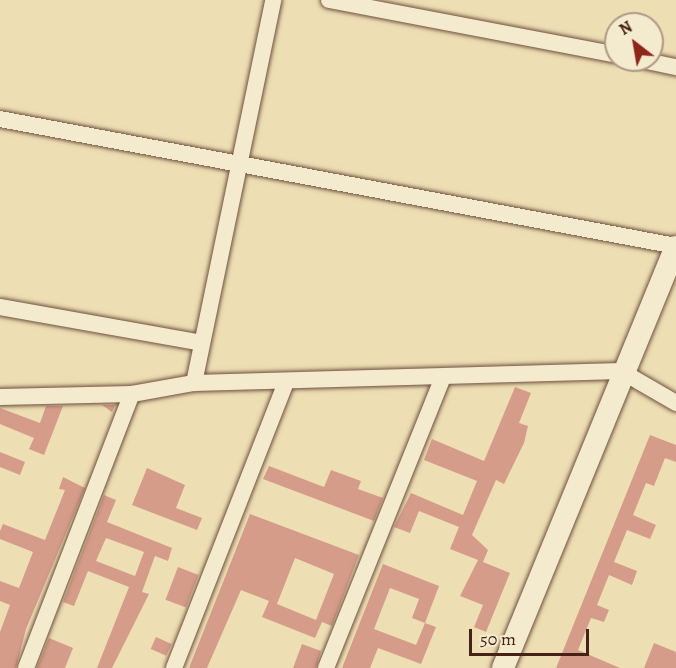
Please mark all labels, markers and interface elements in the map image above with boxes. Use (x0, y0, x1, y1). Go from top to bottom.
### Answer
north arrow (604, 12, 664, 72)
text: N (615, 16, 636, 41)
scale bar (472, 617, 592, 655)
text: 50 m (480, 627, 516, 651)

